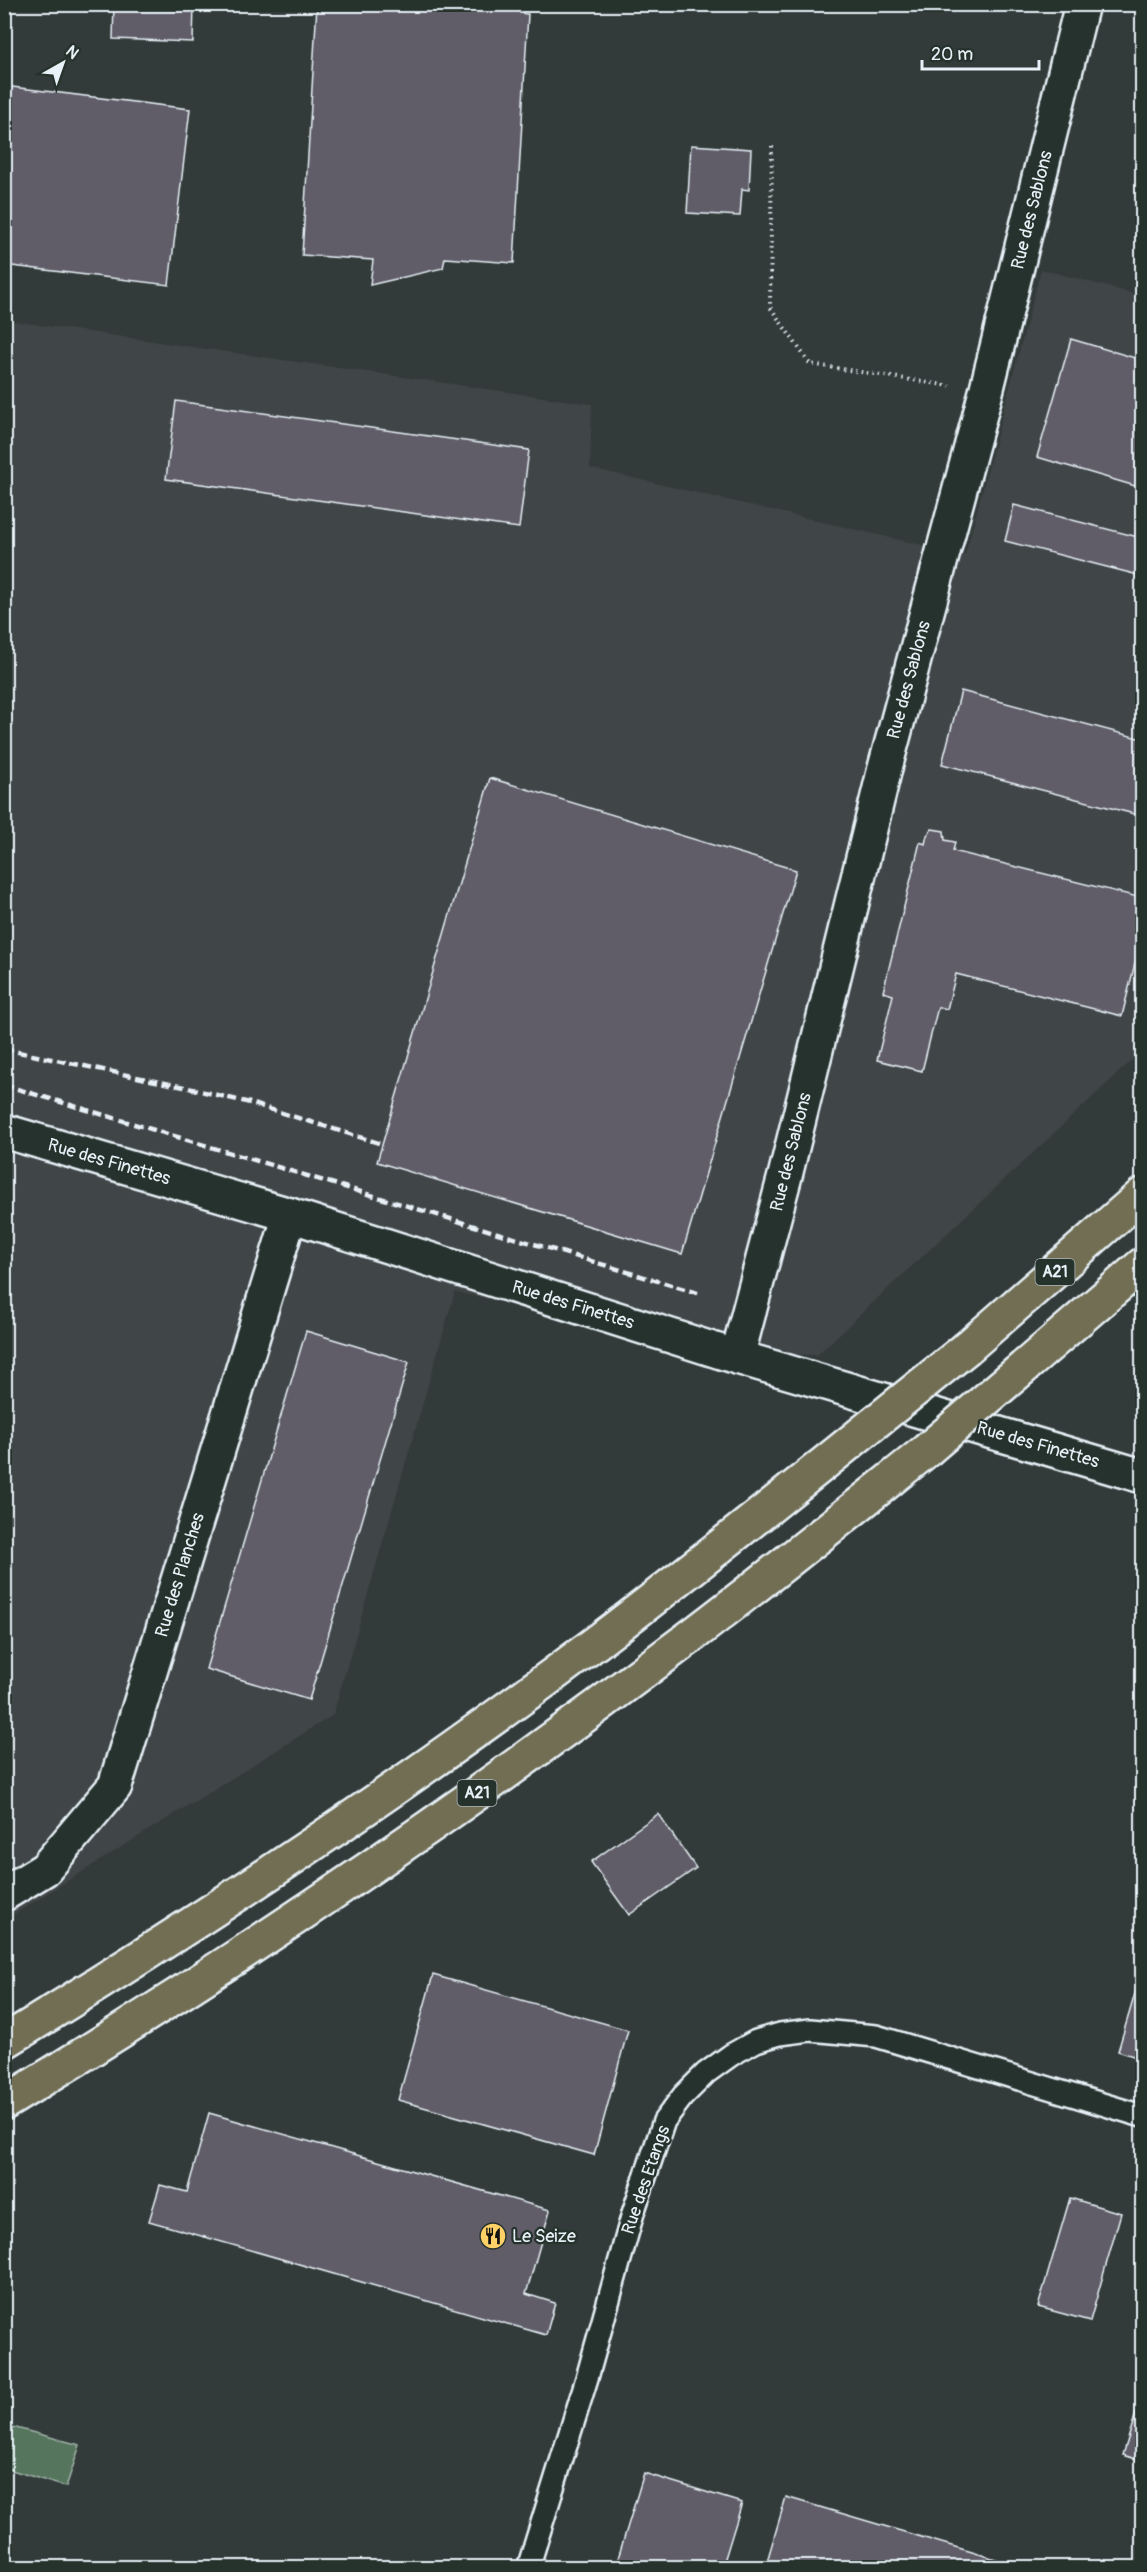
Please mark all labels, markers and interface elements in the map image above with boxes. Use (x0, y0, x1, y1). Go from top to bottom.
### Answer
north arrow (33, 33, 93, 93)
scale bar (922, 33, 1039, 71)
text: N (61, 41, 83, 64)
text: 20 m (931, 43, 973, 66)
street label: Rue des Sablons (1006, 148, 1058, 272)
street label: Rue des Sablons (882, 618, 936, 742)
street label: Rue des Sablons (765, 1090, 817, 1214)
street label: Rue des Finettes (45, 1134, 173, 1190)
road number: A21 (1036, 1259, 1074, 1285)
street label: Rue des Finettes (509, 1276, 637, 1334)
street label: Rue des Finettes (974, 1417, 1102, 1473)
street label: Rue des Planches (150, 1510, 210, 1640)
road number: A21 (458, 1780, 496, 1806)
street label: Rue des Etangs (617, 2122, 675, 2238)
restaurant icon: Le Seize (478, 2221, 508, 2251)
place label: Le Seize (512, 2225, 576, 2248)

